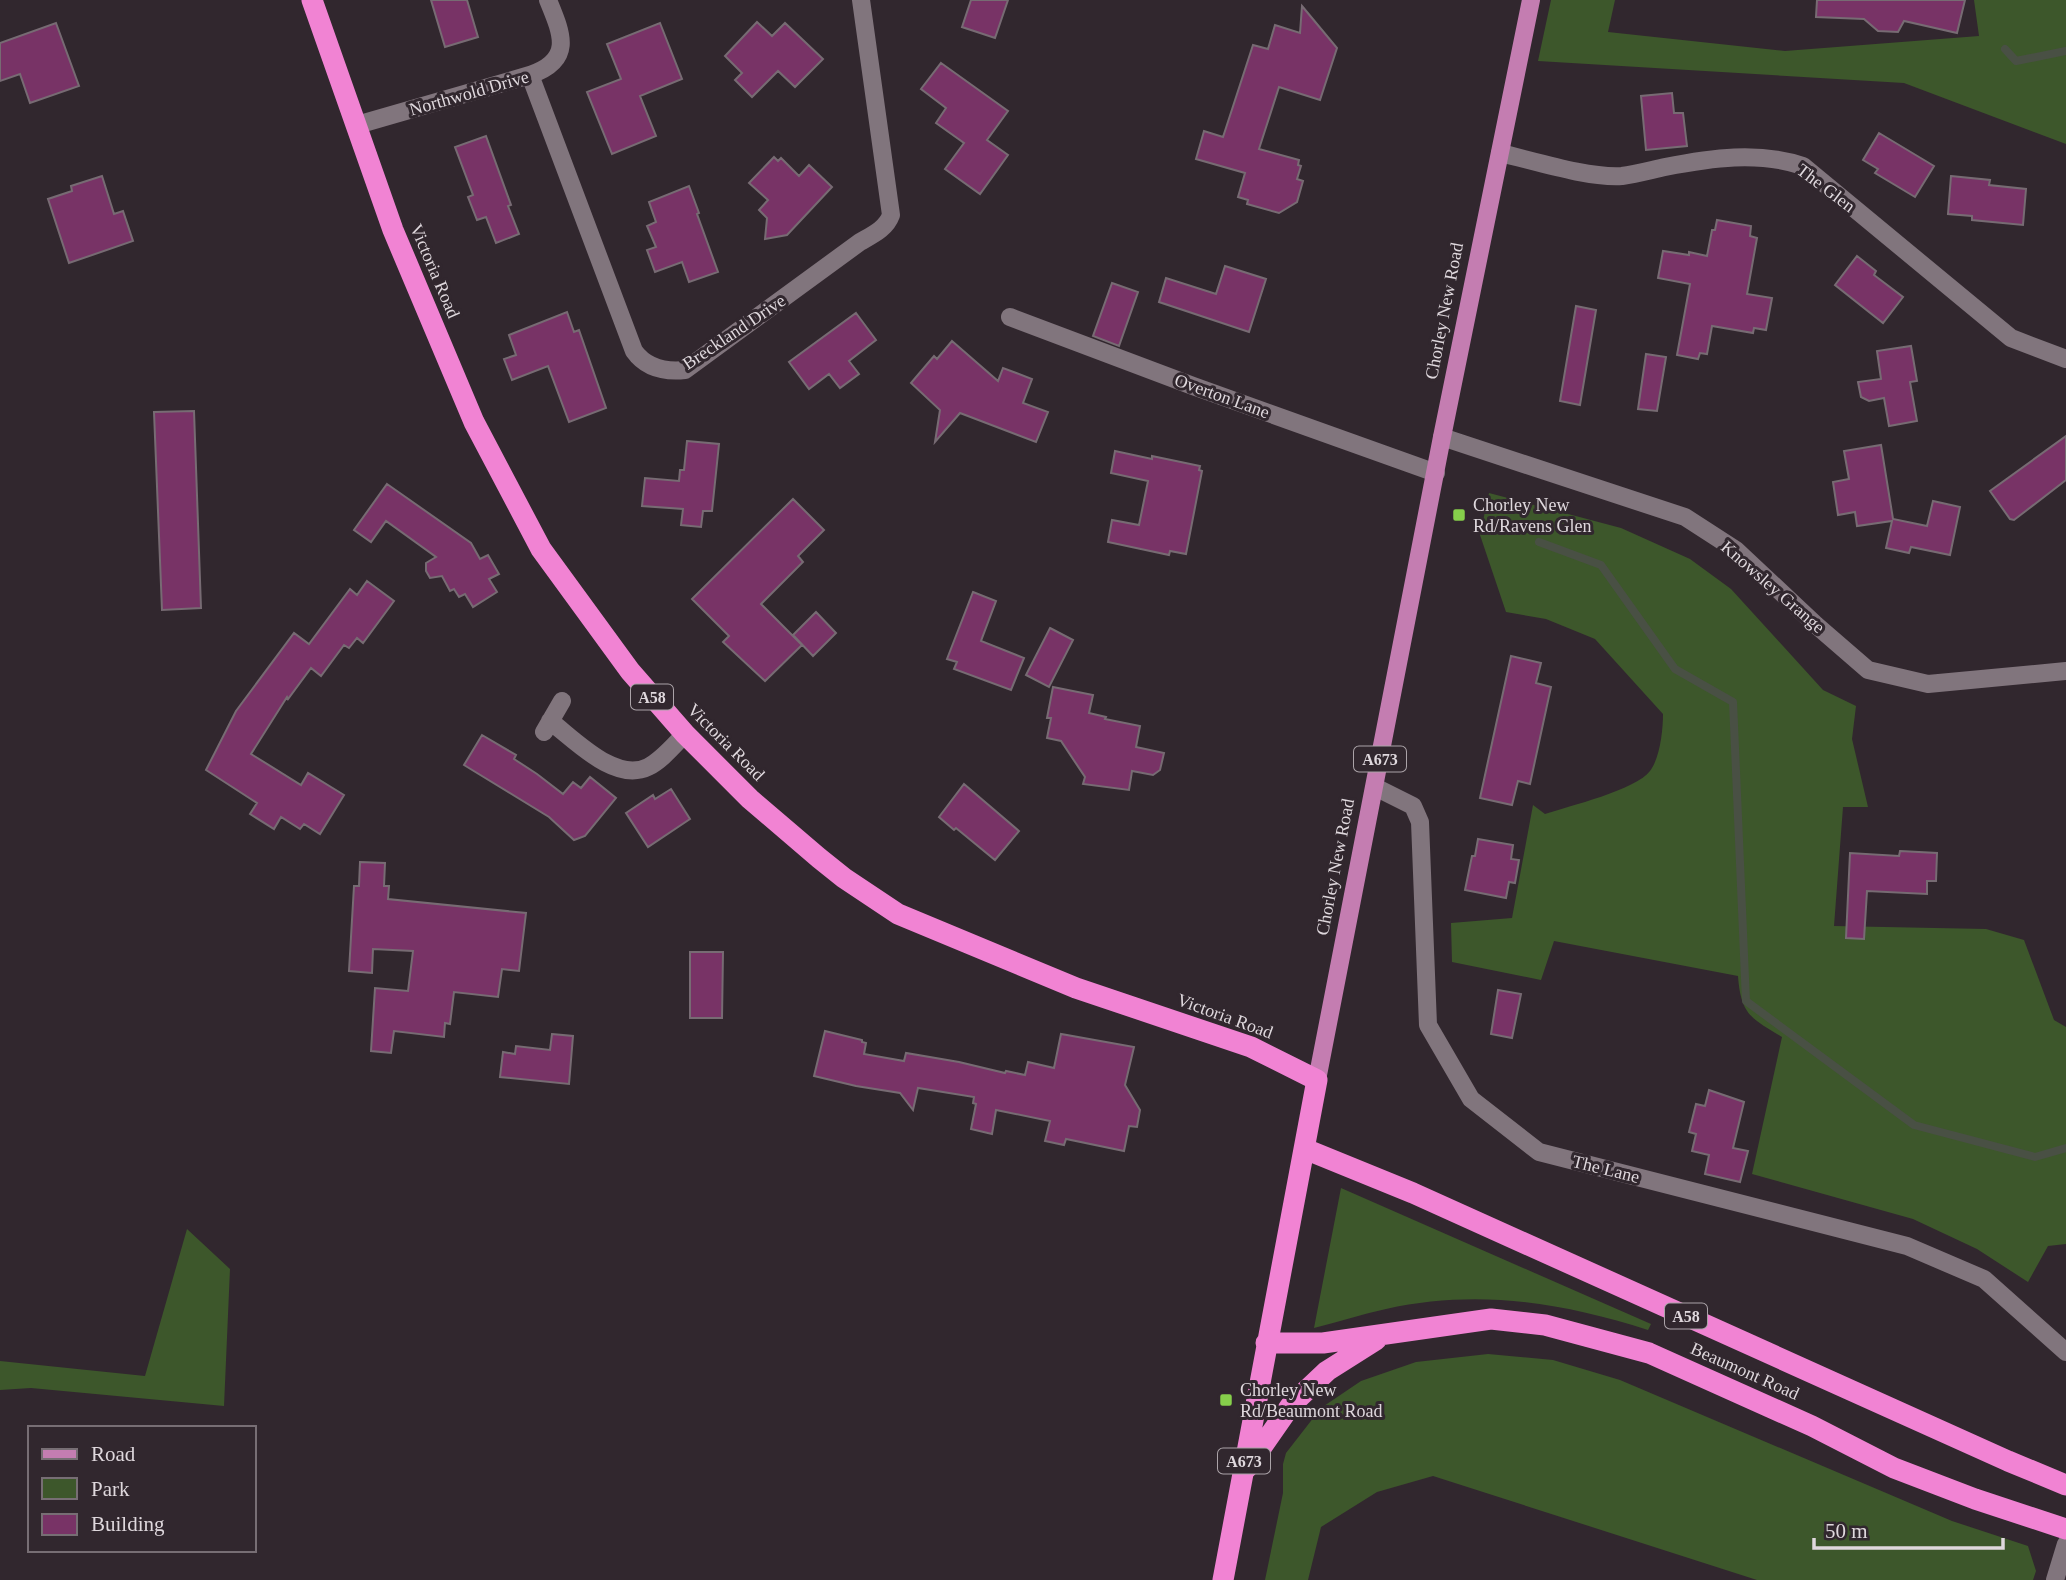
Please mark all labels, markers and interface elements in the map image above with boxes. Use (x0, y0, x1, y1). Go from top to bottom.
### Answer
street label: Northwold Drive (407, 66, 531, 120)
street label: The Glen (1793, 160, 1859, 216)
street label: Victoria Road (406, 221, 464, 321)
street label: Chorley New Road (1421, 241, 1467, 381)
street label: Breckland Drive (679, 290, 789, 374)
street label: Overton Lane (1172, 370, 1272, 422)
place label: Chorley New Rd/Ravens Glen (1473, 495, 1592, 536)
marker: Chorley New Rd/Ravens Glen (1451, 507, 1467, 523)
street label: Knowsley Grange (1717, 537, 1829, 637)
road number: A58 (631, 684, 673, 710)
street label: Victoria Road (683, 699, 769, 785)
road number: A673 (1354, 746, 1406, 772)
street label: Chorley New Road (1312, 797, 1358, 937)
street label: Victoria Road (1174, 989, 1276, 1043)
street label: The Lane (1570, 1151, 1642, 1187)
road number: A58 (1665, 1304, 1707, 1328)
street label: Beaumont Road (1688, 1338, 1802, 1404)
place label: Chorley New Rd/Beaumont Road (1240, 1380, 1383, 1421)
marker: Chorley New Rd/Beaumont Road (1218, 1392, 1234, 1408)
legend (28, 1426, 256, 1552)
text: Road (91, 1442, 136, 1466)
road number: A673 (1218, 1448, 1270, 1474)
text: Park (91, 1477, 130, 1501)
scale bar (1814, 1506, 2003, 1550)
text: Building (91, 1512, 165, 1536)
text: 50 m (1825, 1519, 1868, 1543)

